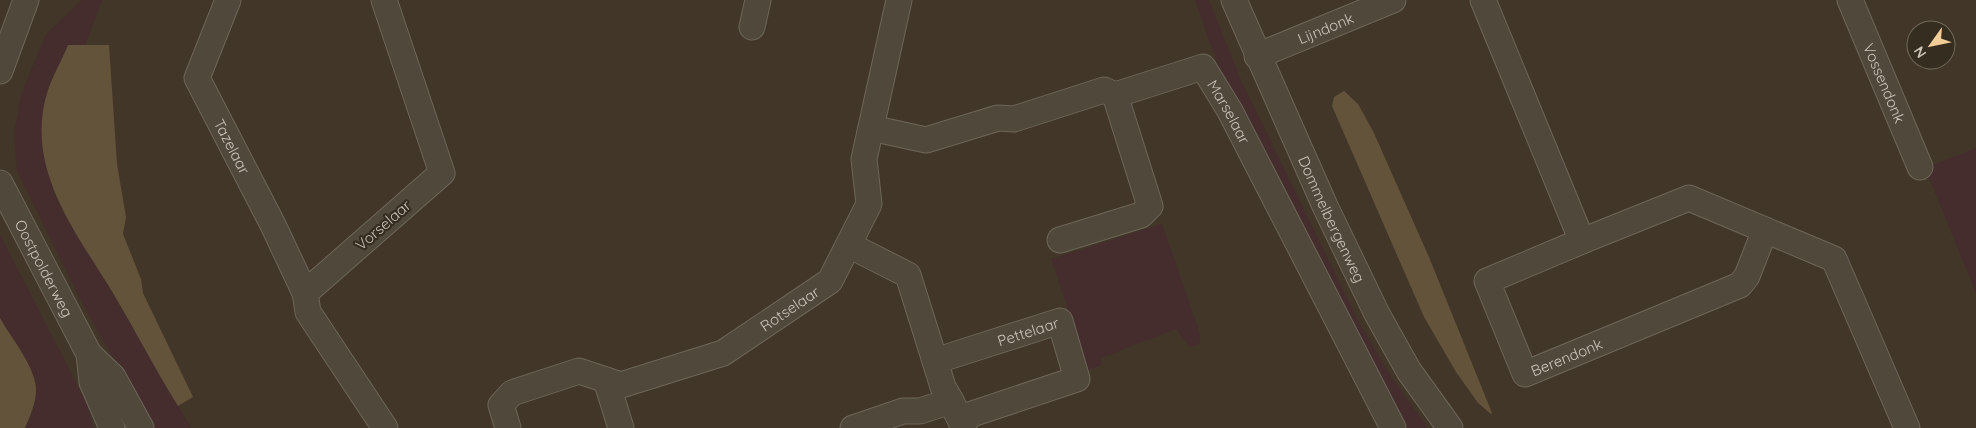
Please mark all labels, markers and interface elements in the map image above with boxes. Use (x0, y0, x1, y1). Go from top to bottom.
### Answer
street label: Lijndonk (1295, 8, 1356, 48)
north arrow (1906, 20, 1956, 70)
street label: Vossendonk (1860, 40, 1910, 126)
text: N (1910, 43, 1930, 61)
street label: Marselaar (1204, 76, 1255, 147)
street label: Tazelaar (210, 116, 255, 178)
street label: Dommelbergenweg (1294, 153, 1370, 285)
street label: Vorselaar (351, 196, 415, 254)
street label: Oostpolderweg (11, 216, 78, 320)
street label: Rotselaar (756, 281, 823, 335)
street label: Pettelaar (995, 312, 1061, 350)
street label: Berendonk (1528, 334, 1605, 380)

